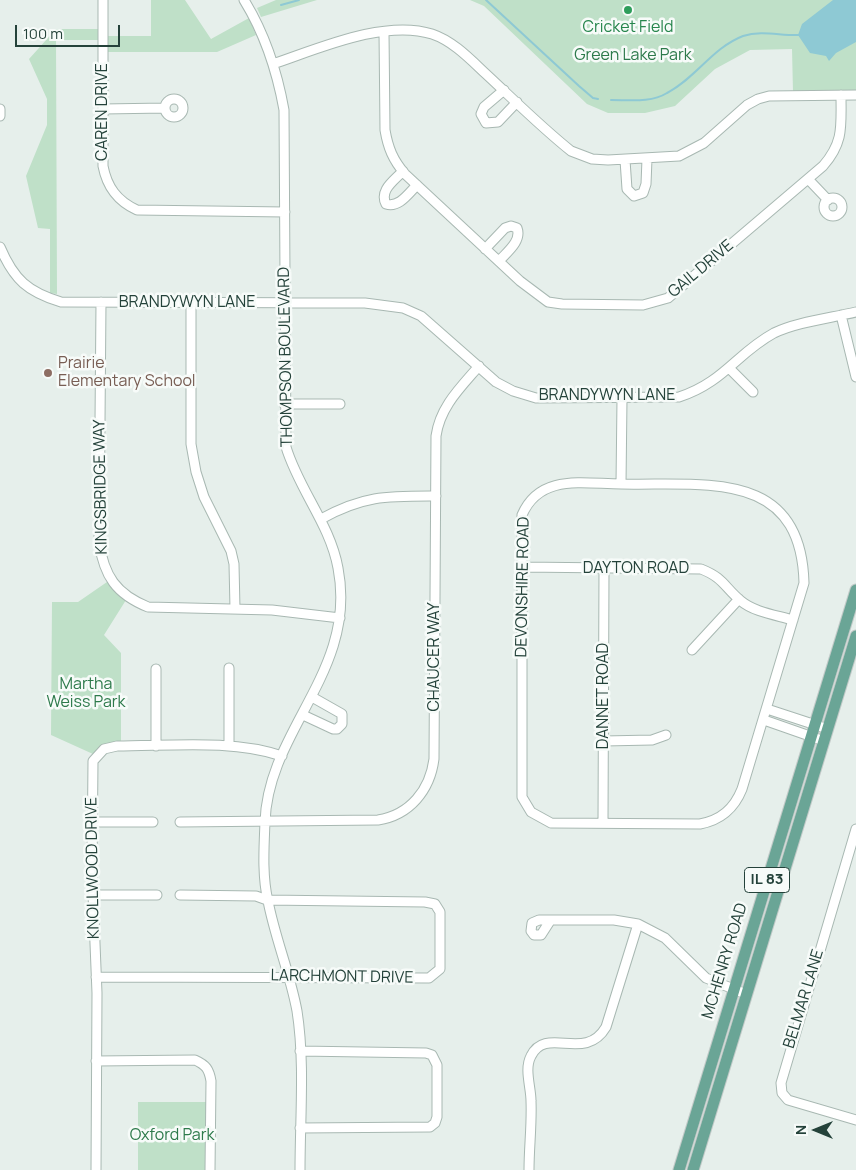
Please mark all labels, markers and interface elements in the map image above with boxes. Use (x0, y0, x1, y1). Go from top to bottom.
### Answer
marker: Cricket Field (622, 4, 634, 16)
scale bar (18, 15, 122, 47)
place label: Cricket Field (583, 18, 673, 38)
text: 100 m (23, 23, 63, 44)
park label: Green Lake Park (574, 46, 692, 66)
street label: CAREN DRIVE (93, 63, 113, 161)
street label: GAIL DRIVE (664, 236, 738, 302)
street label: THOMPSON BOULEVARD (275, 267, 297, 447)
street label: BRANDYWYN LANE (119, 293, 255, 313)
place label: Prairie Elementary School (58, 354, 196, 392)
marker: Prairie Elementary School (42, 367, 54, 379)
street label: BRANDYWYN LANE (539, 386, 675, 406)
street label: KINGSBRIDGE WAY (90, 419, 112, 555)
street label: DEVONSHIRE ROAD (512, 516, 534, 658)
street label: DAYTON ROAD (583, 559, 689, 579)
street label: CHAUCER WAY (425, 602, 445, 712)
street label: DANNET ROAD (594, 643, 614, 749)
park label: Martha Weiss Park (47, 675, 125, 713)
street label: KNOLLWOOD DRIVE (82, 797, 104, 939)
road number: IL 83 (744, 868, 790, 892)
street label: MCHENRY ROAD (698, 901, 752, 1021)
street label: BELMAR LANE (780, 947, 828, 1051)
street label: LARCHMONT DRIVE (270, 966, 414, 988)
north arrow (791, 1105, 841, 1155)
text: N (791, 1125, 810, 1135)
park label: Oxford Park (130, 1126, 214, 1146)

